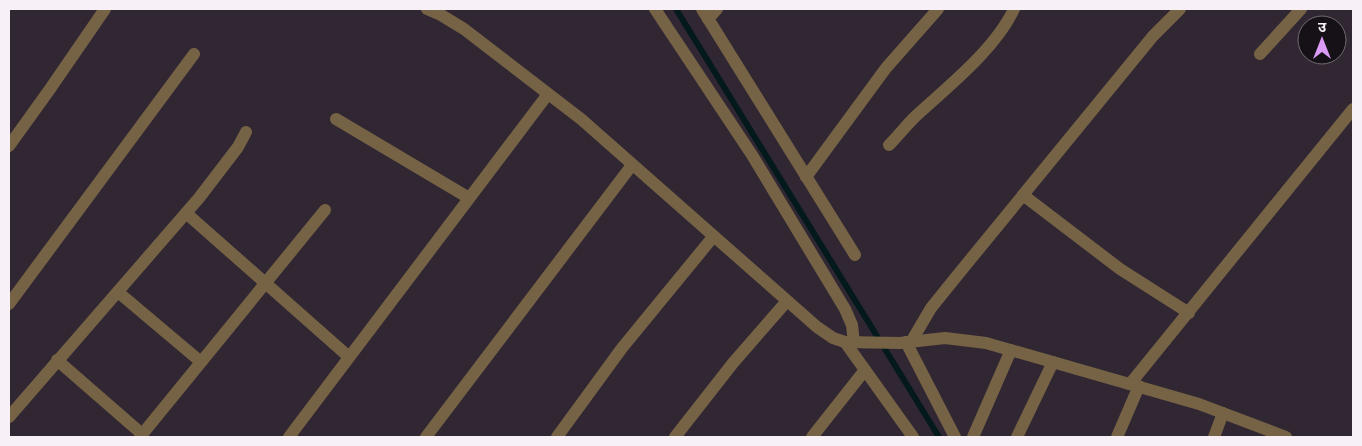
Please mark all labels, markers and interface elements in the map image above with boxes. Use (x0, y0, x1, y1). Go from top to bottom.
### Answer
north arrow (1297, 15, 1347, 65)
text: उ (1318, 17, 1327, 36)

